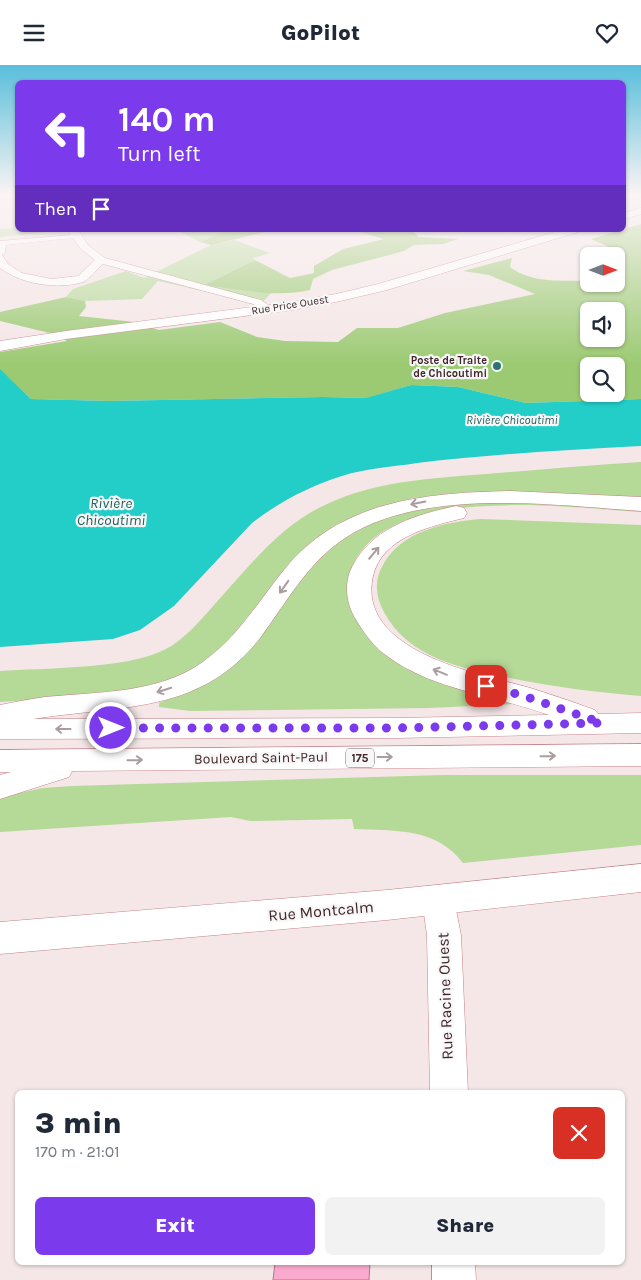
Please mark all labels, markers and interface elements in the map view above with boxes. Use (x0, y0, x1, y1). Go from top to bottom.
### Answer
icon: menu (20, 19, 48, 47)
icon: heart (593, 19, 621, 47)
text: GoPilot (281, 20, 360, 46)
text: 140 m (118, 99, 216, 140)
icon: left (35, 100, 100, 165)
text: Turn left (118, 141, 201, 167)
icon: arrive (87, 195, 115, 223)
text: Then (35, 198, 77, 220)
north arrow (580, 247, 625, 293)
map controls (580, 247, 625, 402)
street label: Rue Price Ouest (250, 292, 330, 318)
button: sound (580, 302, 625, 347)
place label: Poste de Traite de Chicoutimi (411, 354, 487, 380)
button: search (580, 357, 625, 402)
marker: Poste de Traite de Chicoutimi (491, 360, 503, 372)
water label: Rivière Chicoutimi (466, 413, 558, 427)
water label: Rivière Chicoutimi (77, 494, 145, 529)
one-way arrow (410, 499, 426, 509)
one-way arrow (368, 547, 379, 560)
one-way arrow (279, 579, 289, 593)
pin (465, 665, 507, 707)
one-way arrow (433, 667, 448, 676)
icon: arrive (472, 672, 500, 700)
one-way arrow (157, 686, 173, 695)
position arrow (84, 701, 136, 753)
one-way arrow (55, 724, 71, 733)
street label: Boulevard Saint-Paul (194, 748, 328, 768)
road number: 175 (346, 749, 374, 767)
one-way arrow (376, 752, 393, 762)
one-way arrow (539, 752, 555, 761)
one-way arrow (126, 755, 143, 765)
street label: Rue Montcalm (267, 897, 375, 925)
street label: Rue Racine Ouest (433, 932, 457, 1060)
text: 3 min (35, 1105, 122, 1141)
button: close (553, 1107, 605, 1159)
text: 170 m · 21:01 (35, 1142, 120, 1161)
button: Exit (35, 1197, 315, 1255)
button: Share (325, 1197, 605, 1255)

